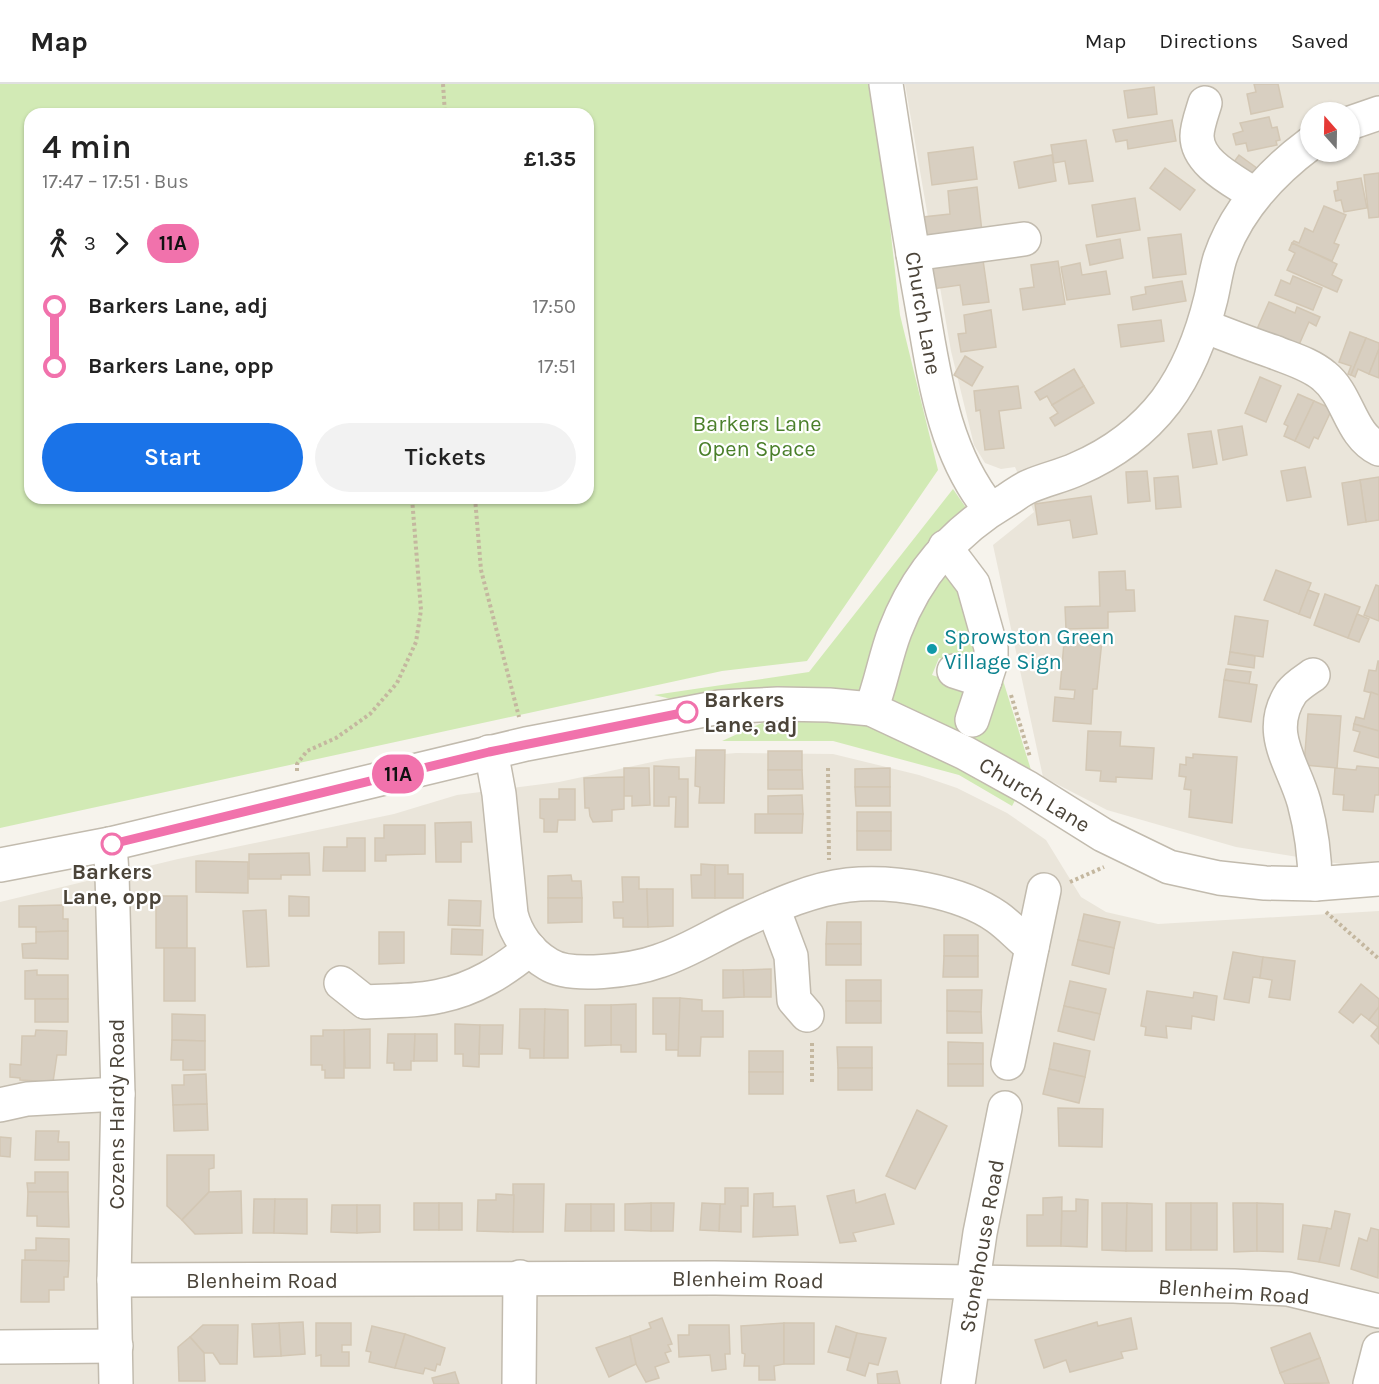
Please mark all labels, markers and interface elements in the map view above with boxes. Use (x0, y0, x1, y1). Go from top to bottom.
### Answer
text: Map (30, 25, 88, 58)
text: Map (1085, 29, 1126, 53)
text: Directions (1159, 29, 1258, 53)
text: Saved (1291, 29, 1349, 53)
north arrow (1300, 102, 1360, 162)
map controls (1300, 102, 1360, 162)
text: 4 min (42, 128, 132, 166)
text: £1.35 (524, 146, 576, 172)
text: 17:47 – 17:51 · Bus (42, 170, 189, 193)
icon: walk (42, 227, 75, 260)
icon: forward (105, 227, 138, 260)
text: 11A (159, 231, 187, 255)
text: 3 (84, 232, 96, 255)
street label: Church Lane (899, 249, 947, 377)
text: Barkers Lane, adj (88, 293, 268, 319)
text: 17:50 (532, 295, 576, 318)
text: Barkers Lane, opp (88, 353, 274, 379)
text: 17:51 (537, 355, 576, 378)
park label: Barkers Lane Open Space (692, 411, 822, 462)
button: Start (42, 423, 303, 492)
button: Tickets (315, 423, 576, 492)
place label: Sprowston Green Village Sign (944, 624, 1114, 675)
marker: Sprowston Green Village Sign (925, 642, 939, 656)
place label: Barkers Lane, adj (704, 687, 798, 738)
marker: Barkers Lane, adj (676, 701, 698, 723)
street label: Church Lane (974, 752, 1095, 838)
line badge: 11A (364, 754, 432, 794)
text: 11A (384, 762, 412, 786)
marker: Barkers Lane, opp (101, 833, 123, 855)
place label: Barkers Lane, opp (62, 859, 162, 910)
street label: Cozens Hardy Road (104, 1018, 130, 1210)
street label: Stonehouse Road (954, 1157, 1010, 1335)
street label: Blenheim Road (672, 1266, 824, 1294)
street label: Blenheim Road (186, 1268, 338, 1294)
street label: Blenheim Road (1157, 1274, 1311, 1310)

